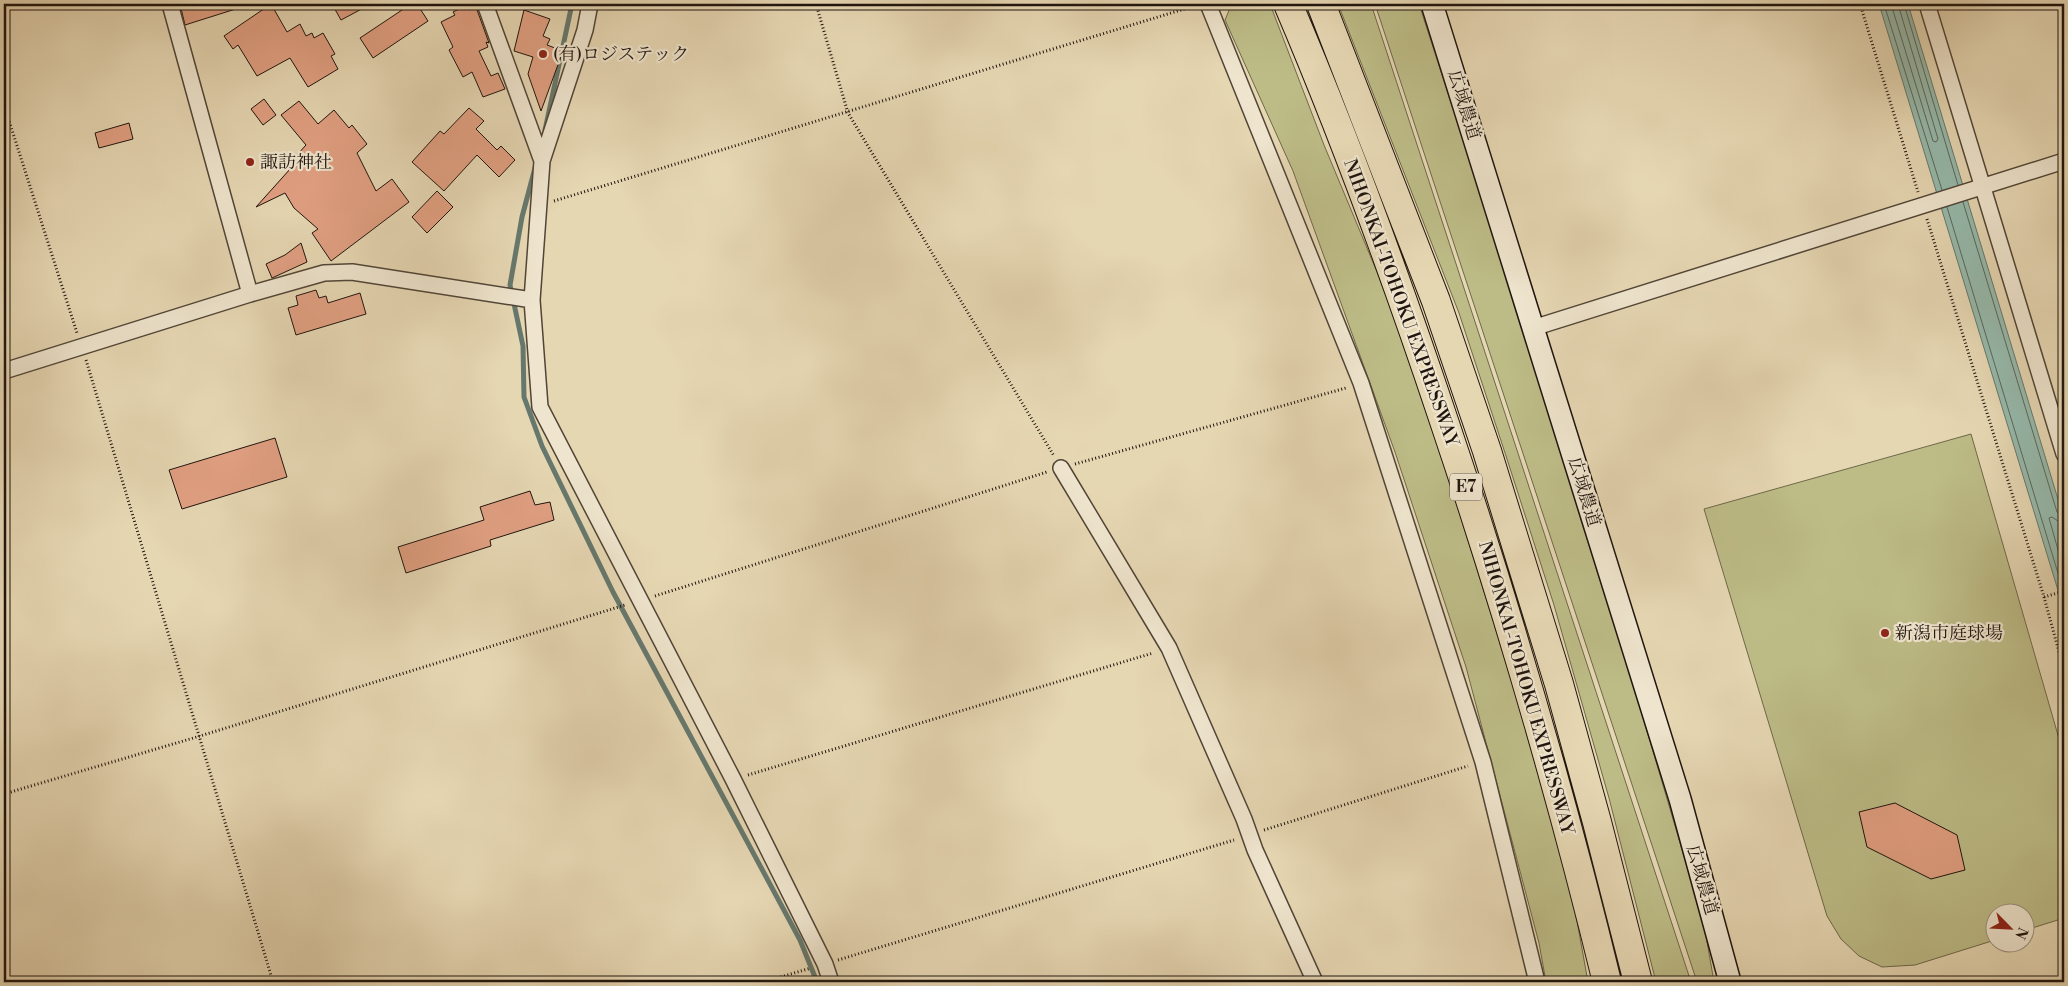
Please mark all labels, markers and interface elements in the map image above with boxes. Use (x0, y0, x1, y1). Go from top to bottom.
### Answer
place label: (有)ロジステック (553, 43, 689, 66)
marker: (有)ロジステック (537, 48, 549, 60)
street label: 広域農道 (1442, 67, 1486, 143)
place label: 諏訪神社 (260, 151, 332, 174)
marker: 諏訪神社 (244, 156, 256, 168)
street label: NIHONKAI-TOHOKU EXPRESSWAY (1338, 156, 1464, 451)
street label: 広域農道 (1562, 454, 1606, 530)
road number: E7 (1450, 474, 1482, 501)
street label: NIHONKAI-TOHOKU EXPRESSWAY (1473, 538, 1579, 839)
place label: 新潟市庭球場 (1895, 622, 2003, 645)
marker: 新潟市庭球場 (1879, 627, 1891, 639)
street label: 広域農道 (1681, 842, 1723, 918)
north arrow (1986, 904, 2036, 954)
text: N (2010, 924, 2031, 942)

